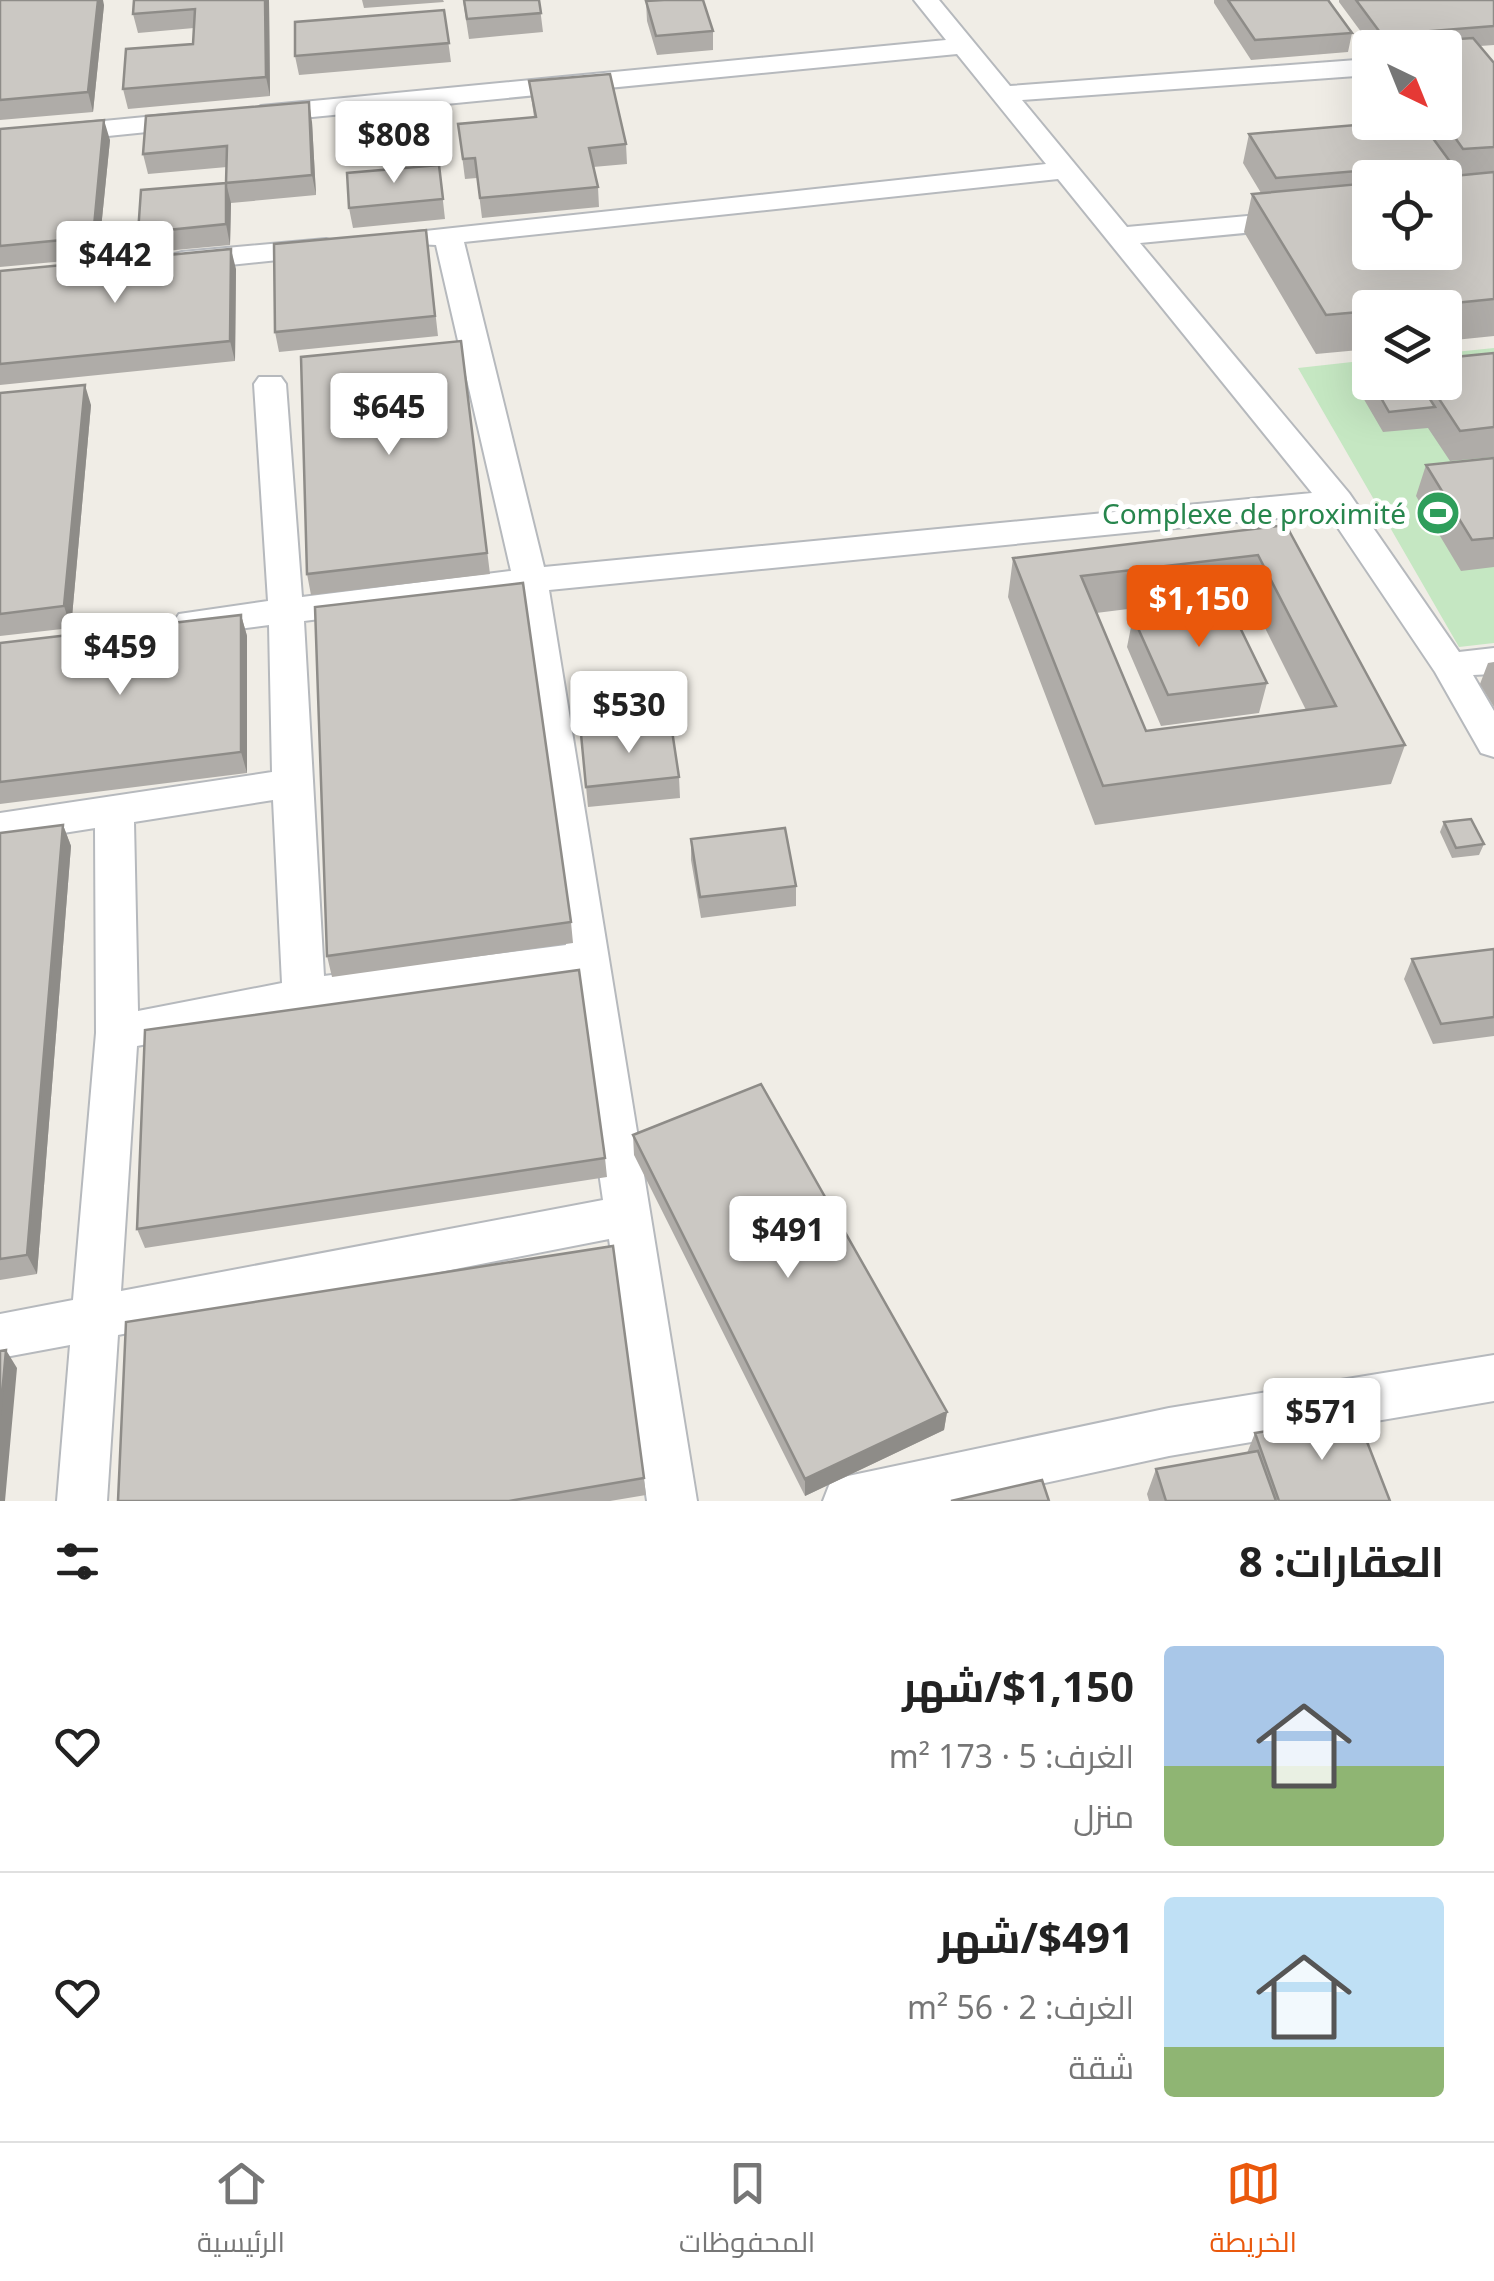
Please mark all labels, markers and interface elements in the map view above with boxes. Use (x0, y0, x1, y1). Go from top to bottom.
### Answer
north arrow (1352, 30, 1462, 140)
map controls (1352, 30, 1462, 400)
pin: $808 (335, 101, 453, 186)
text: $808 (357, 112, 431, 155)
button: locate (1352, 160, 1462, 270)
pin: $442 (56, 221, 174, 306)
text: $442 (78, 232, 152, 275)
button: layers (1352, 290, 1462, 400)
pin: $645 (330, 373, 448, 458)
text: $645 (352, 384, 426, 427)
sports icon: Complexe de proximité (1415, 490, 1461, 536)
place label: Complexe de proximité (1102, 494, 1406, 532)
pin: $1,150 (1118, 565, 1280, 650)
text: $1,150 (1149, 576, 1249, 619)
pin: $459 (61, 613, 179, 698)
text: $459 (83, 624, 157, 667)
pin: $530 (570, 671, 688, 756)
text: $530 (592, 682, 666, 725)
pin: $491 (729, 1196, 847, 1281)
text: $491 (751, 1207, 825, 1250)
pin: $571 (1263, 1378, 1381, 1463)
text: $571 (1285, 1389, 1359, 1432)
text: العقارات: 8 (1239, 1532, 1444, 1589)
icon: filters (50, 1534, 105, 1589)
text: $1,150/شهر (902, 1657, 1134, 1714)
icon: home (1244, 1686, 1364, 1806)
icon: heart (50, 1719, 105, 1774)
text: الغرف: 5 · 173 m² (889, 1734, 1134, 1777)
text: منزل (1073, 1794, 1134, 1837)
text: $491/شهر (938, 1908, 1134, 1965)
icon: home (1244, 1937, 1364, 2057)
icon: heart (50, 1970, 105, 2025)
text: الغرف: 2 · 56 m² (907, 1985, 1134, 2028)
text: شقة (1069, 2045, 1134, 2088)
tab: الرئيسية (197, 2156, 285, 2268)
tab: المحفوظات (679, 2156, 815, 2268)
tab: الخريطة (1210, 2156, 1297, 2268)

